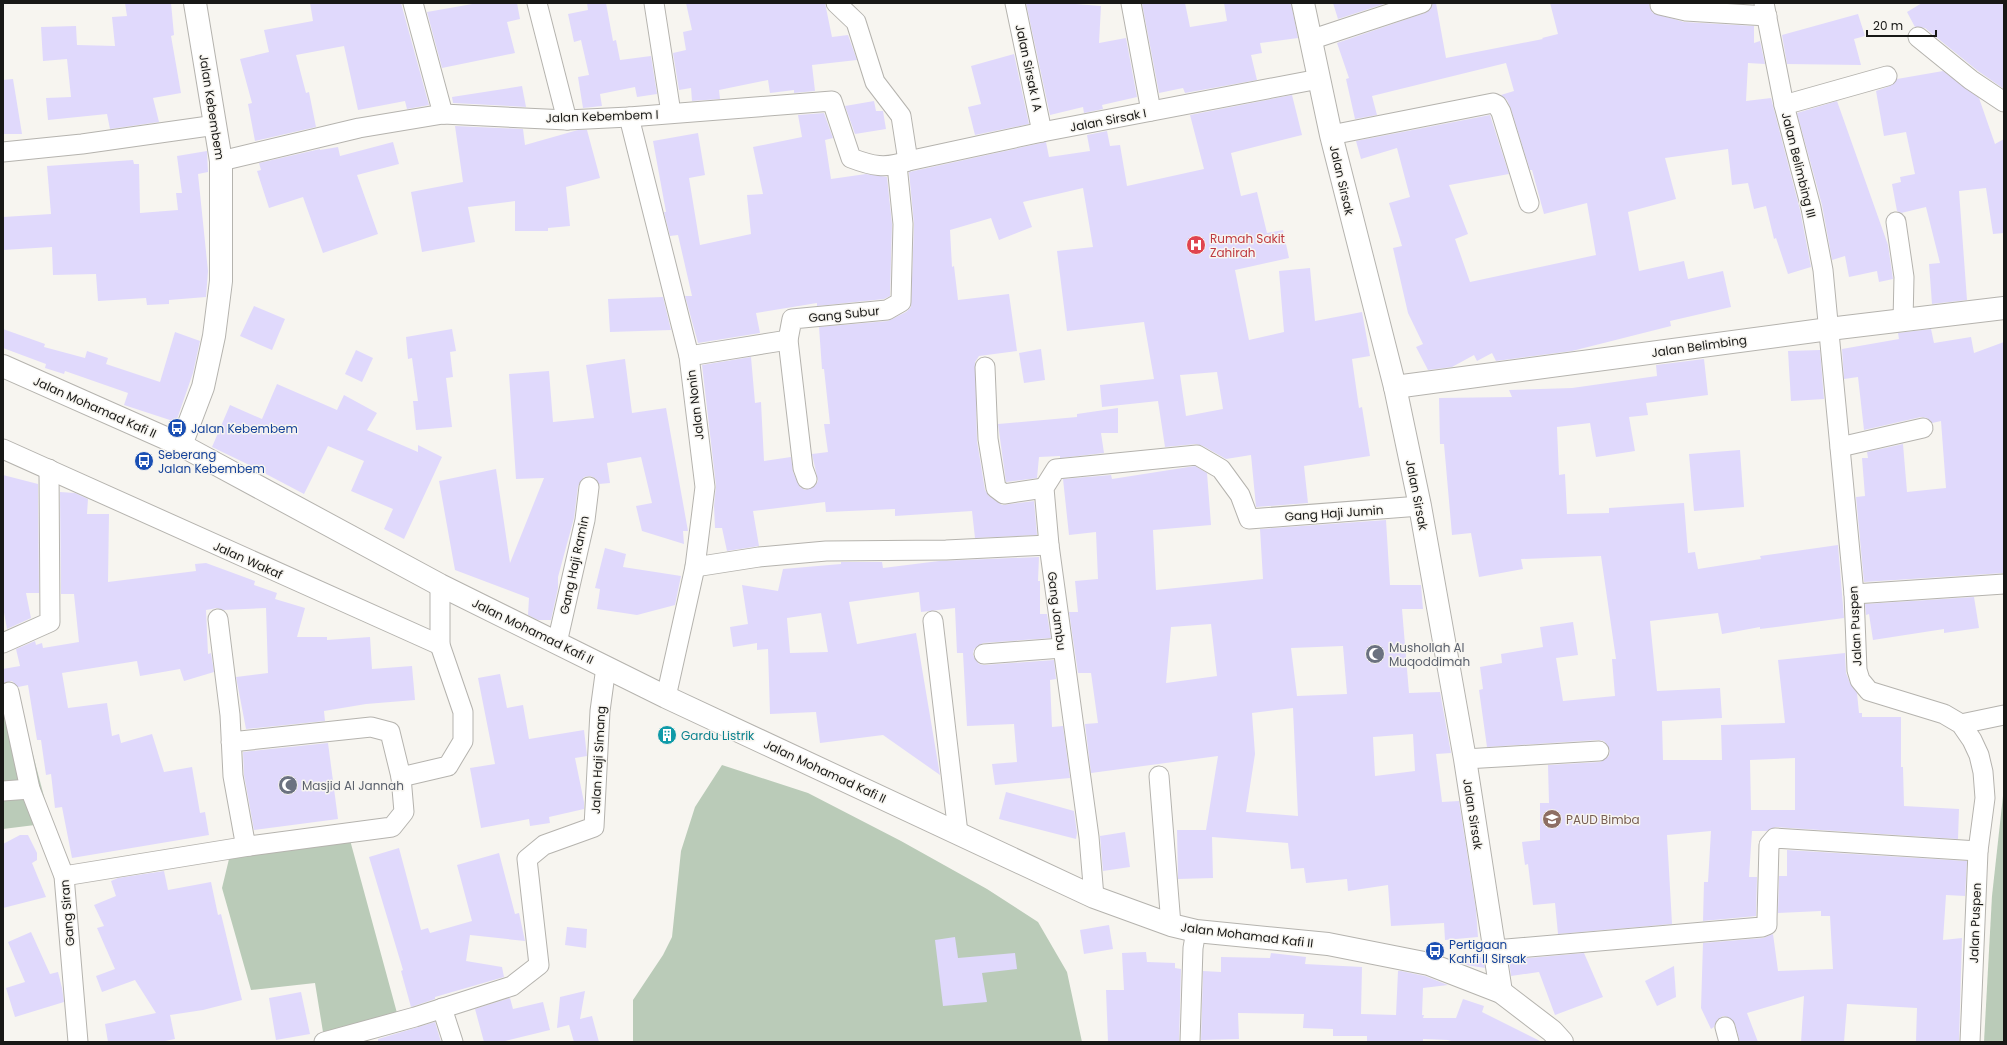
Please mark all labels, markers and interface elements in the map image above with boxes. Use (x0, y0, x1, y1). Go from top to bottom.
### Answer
scale bar (1867, 12, 1936, 38)
text: 20 m (1873, 17, 1903, 34)
street label: Jalan Sirsak I A (1011, 23, 1047, 113)
street label: Jalan Kebembem (195, 53, 229, 161)
street label: Jalan Sirsak I (1068, 104, 1148, 136)
street label: Jalan Kebembem I (545, 106, 659, 126)
street label: Jalan Belimbing III (1778, 110, 1820, 220)
street label: Jalan Sirsak (1326, 143, 1359, 218)
place label: Rumah Sakit Zahirah (1210, 230, 1285, 261)
hospital icon: Rumah Sakit Zahirah (1185, 234, 1207, 256)
street label: Gang Subur (808, 302, 881, 326)
street label: Jalan Belimbing (1650, 331, 1748, 361)
street label: Jalan Nonin (682, 369, 708, 441)
street label: Jalan Mohamad Kafi II (31, 372, 159, 442)
bus stop icon: Jalan Kebembem (166, 417, 188, 439)
place label: Jalan Kebembem (191, 420, 298, 437)
place label: Seberang Jalan Kebembem (158, 446, 265, 477)
bus stop icon: Seberang Jalan Kebembem (133, 450, 155, 472)
street label: Jalan Sirsak (1402, 458, 1432, 532)
street label: Gang Haji Jumin (1284, 501, 1384, 525)
street label: Gang Haji Ramin (555, 514, 593, 616)
street label: Jalan Wakaf (211, 537, 286, 583)
street label: Gang Jambu (1044, 571, 1070, 651)
street label: Jalan Puspen (1844, 585, 1866, 667)
street label: Jalan Mohamad Kafi II (469, 594, 597, 668)
place label: Mushollah Al Muqoddimah (1389, 639, 1470, 670)
mosque icon: Mushollah Al Muqoddimah (1364, 643, 1386, 665)
street label: Jalan Haji Simang (587, 706, 609, 814)
building icon: Gardu Listrik (656, 724, 678, 746)
place label: Gardu Listrik (681, 727, 755, 744)
street label: Jalan Mohamad Kafi II (761, 735, 889, 807)
mosque icon: Masjid Al Jannah (277, 774, 299, 796)
place label: Masjid Al Jannah (302, 777, 404, 794)
street label: Jalan Sirsak (1459, 777, 1487, 851)
school or university icon: PAUD Bimba (1541, 808, 1563, 830)
place label: PAUD Bimba (1566, 811, 1640, 828)
street label: Gang Siran (56, 879, 78, 947)
street label: Jalan Puspen (1965, 882, 1985, 964)
street label: Jalan Mohamad Kafi II (1180, 918, 1314, 952)
place label: Pertigaan Kahfi II Sirsak (1449, 936, 1527, 967)
bus stop icon: Pertigaan Kahfi II Sirsak (1424, 940, 1446, 962)

